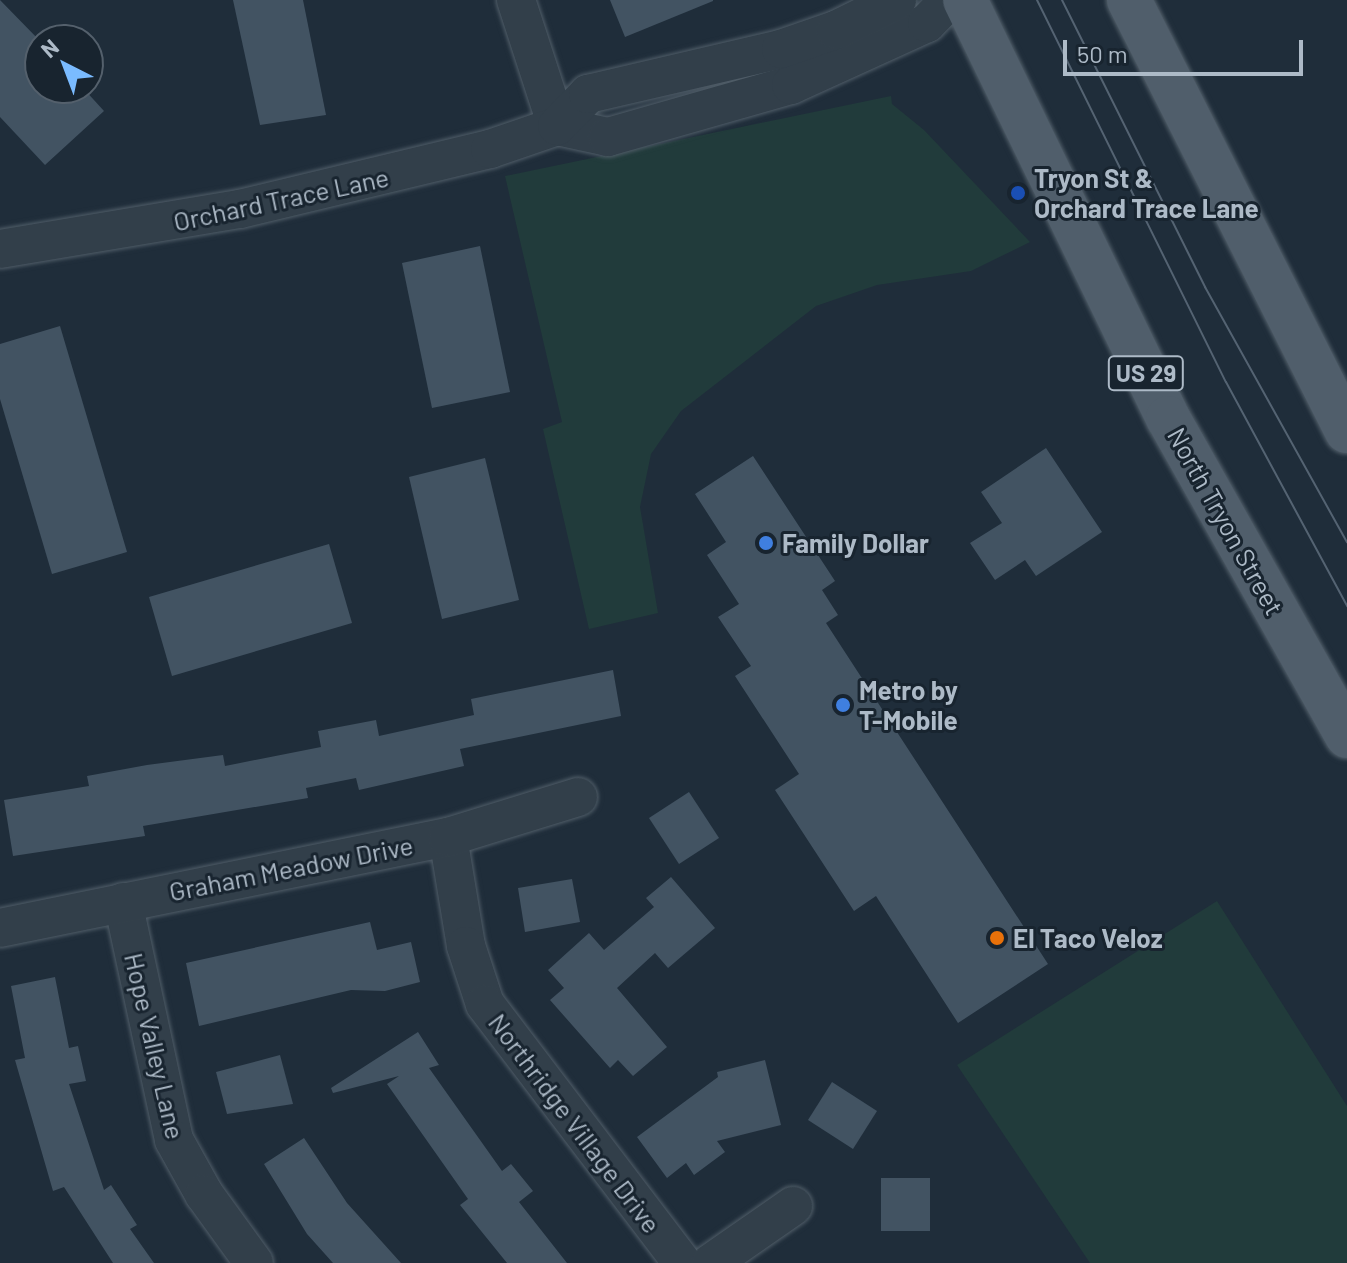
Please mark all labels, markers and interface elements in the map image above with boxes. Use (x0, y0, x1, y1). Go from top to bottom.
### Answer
north arrow (24, 24, 104, 104)
scale bar (1067, 24, 1307, 74)
text: N (35, 33, 63, 62)
text: 50 m (1077, 39, 1128, 68)
street label: Orchard Trace Lane (170, 161, 392, 237)
place label: Tryon St & Orchard Trace Lane (1034, 162, 1259, 224)
marker: Tryon St & Orchard Trace Lane (1009, 184, 1027, 202)
road number: US 29 (1106, 353, 1186, 393)
street label: North Tryon Street (1162, 422, 1290, 620)
place label: Family Dollar (782, 527, 929, 559)
marker: Family Dollar (757, 534, 775, 552)
place label: Metro by T-Mobile (859, 674, 958, 736)
marker: Metro by T-Mobile (834, 696, 852, 714)
street label: Graham Meadow Drive (166, 829, 416, 907)
place label: El Taco Veloz (1013, 922, 1163, 954)
marker: El Taco Veloz (988, 929, 1006, 947)
street label: Hope Valley Lane (118, 950, 192, 1142)
street label: Northridge Village Drive (482, 1007, 668, 1239)

